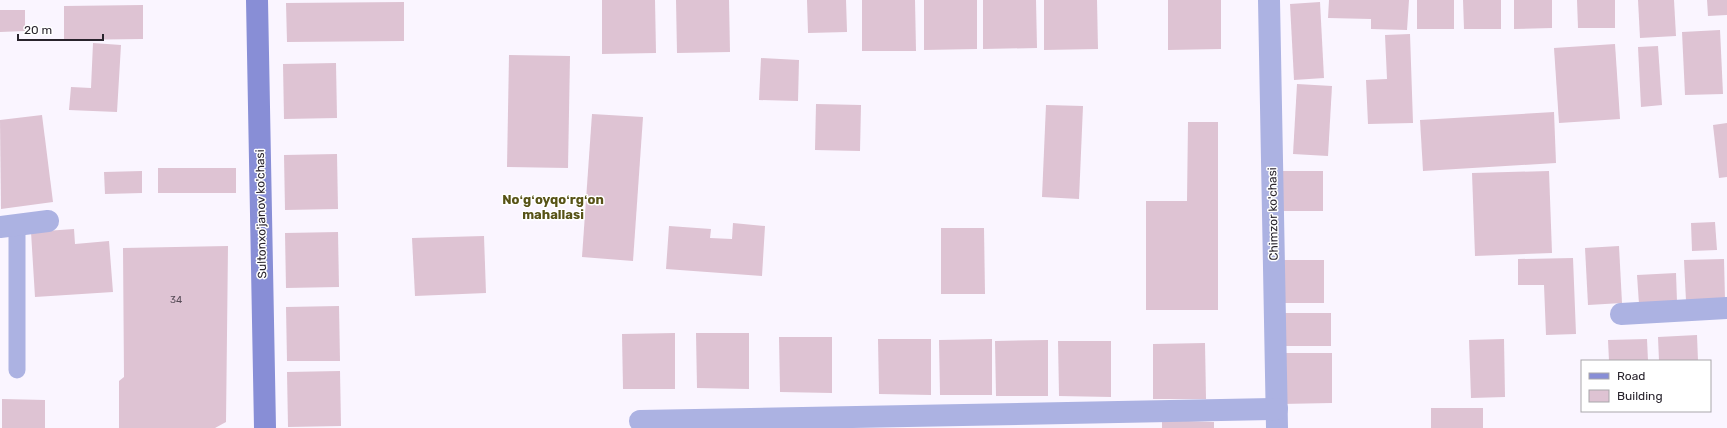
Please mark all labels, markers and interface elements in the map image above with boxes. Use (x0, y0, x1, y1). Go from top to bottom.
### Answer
scale bar (18, 16, 103, 42)
text: 20 m (24, 23, 52, 37)
street label: Sultonxo'janov ko'chasi (253, 149, 269, 279)
street label: Chimzor ko'chasi (1265, 167, 1281, 261)
district label: Noʻgʻoyqoʻrgʻon mahallasi (502, 192, 604, 222)
house number: 34 (170, 294, 182, 306)
legend (1581, 360, 1711, 412)
text: Road (1617, 369, 1645, 383)
text: Building (1617, 389, 1663, 403)

